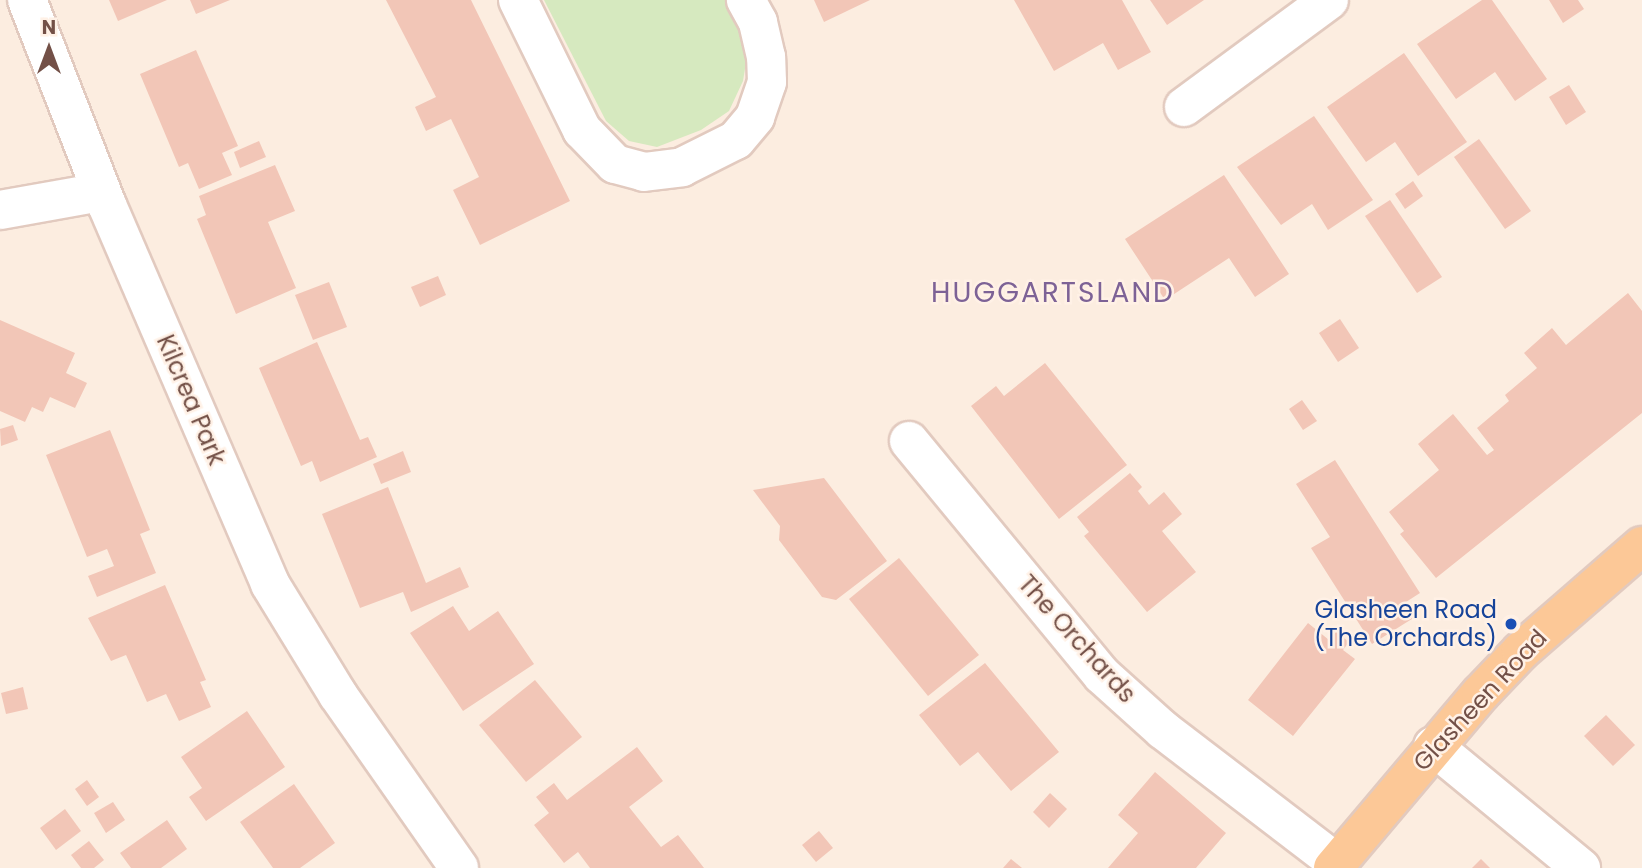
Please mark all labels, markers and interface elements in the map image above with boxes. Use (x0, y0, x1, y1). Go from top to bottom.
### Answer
north arrow (14, 14, 84, 84)
text: N (42, 14, 56, 41)
district label: HUGGARTSLAND (933, 276, 1173, 310)
street label: Kilcrea Park (151, 331, 231, 469)
street label: The Orchards (1012, 569, 1142, 709)
place label: Glasheen Road (The Orchards) (1314, 596, 1497, 652)
marker: Glasheen Road (The Orchards) (1503, 616, 1519, 632)
street label: Glasheen Road (1407, 623, 1553, 777)

